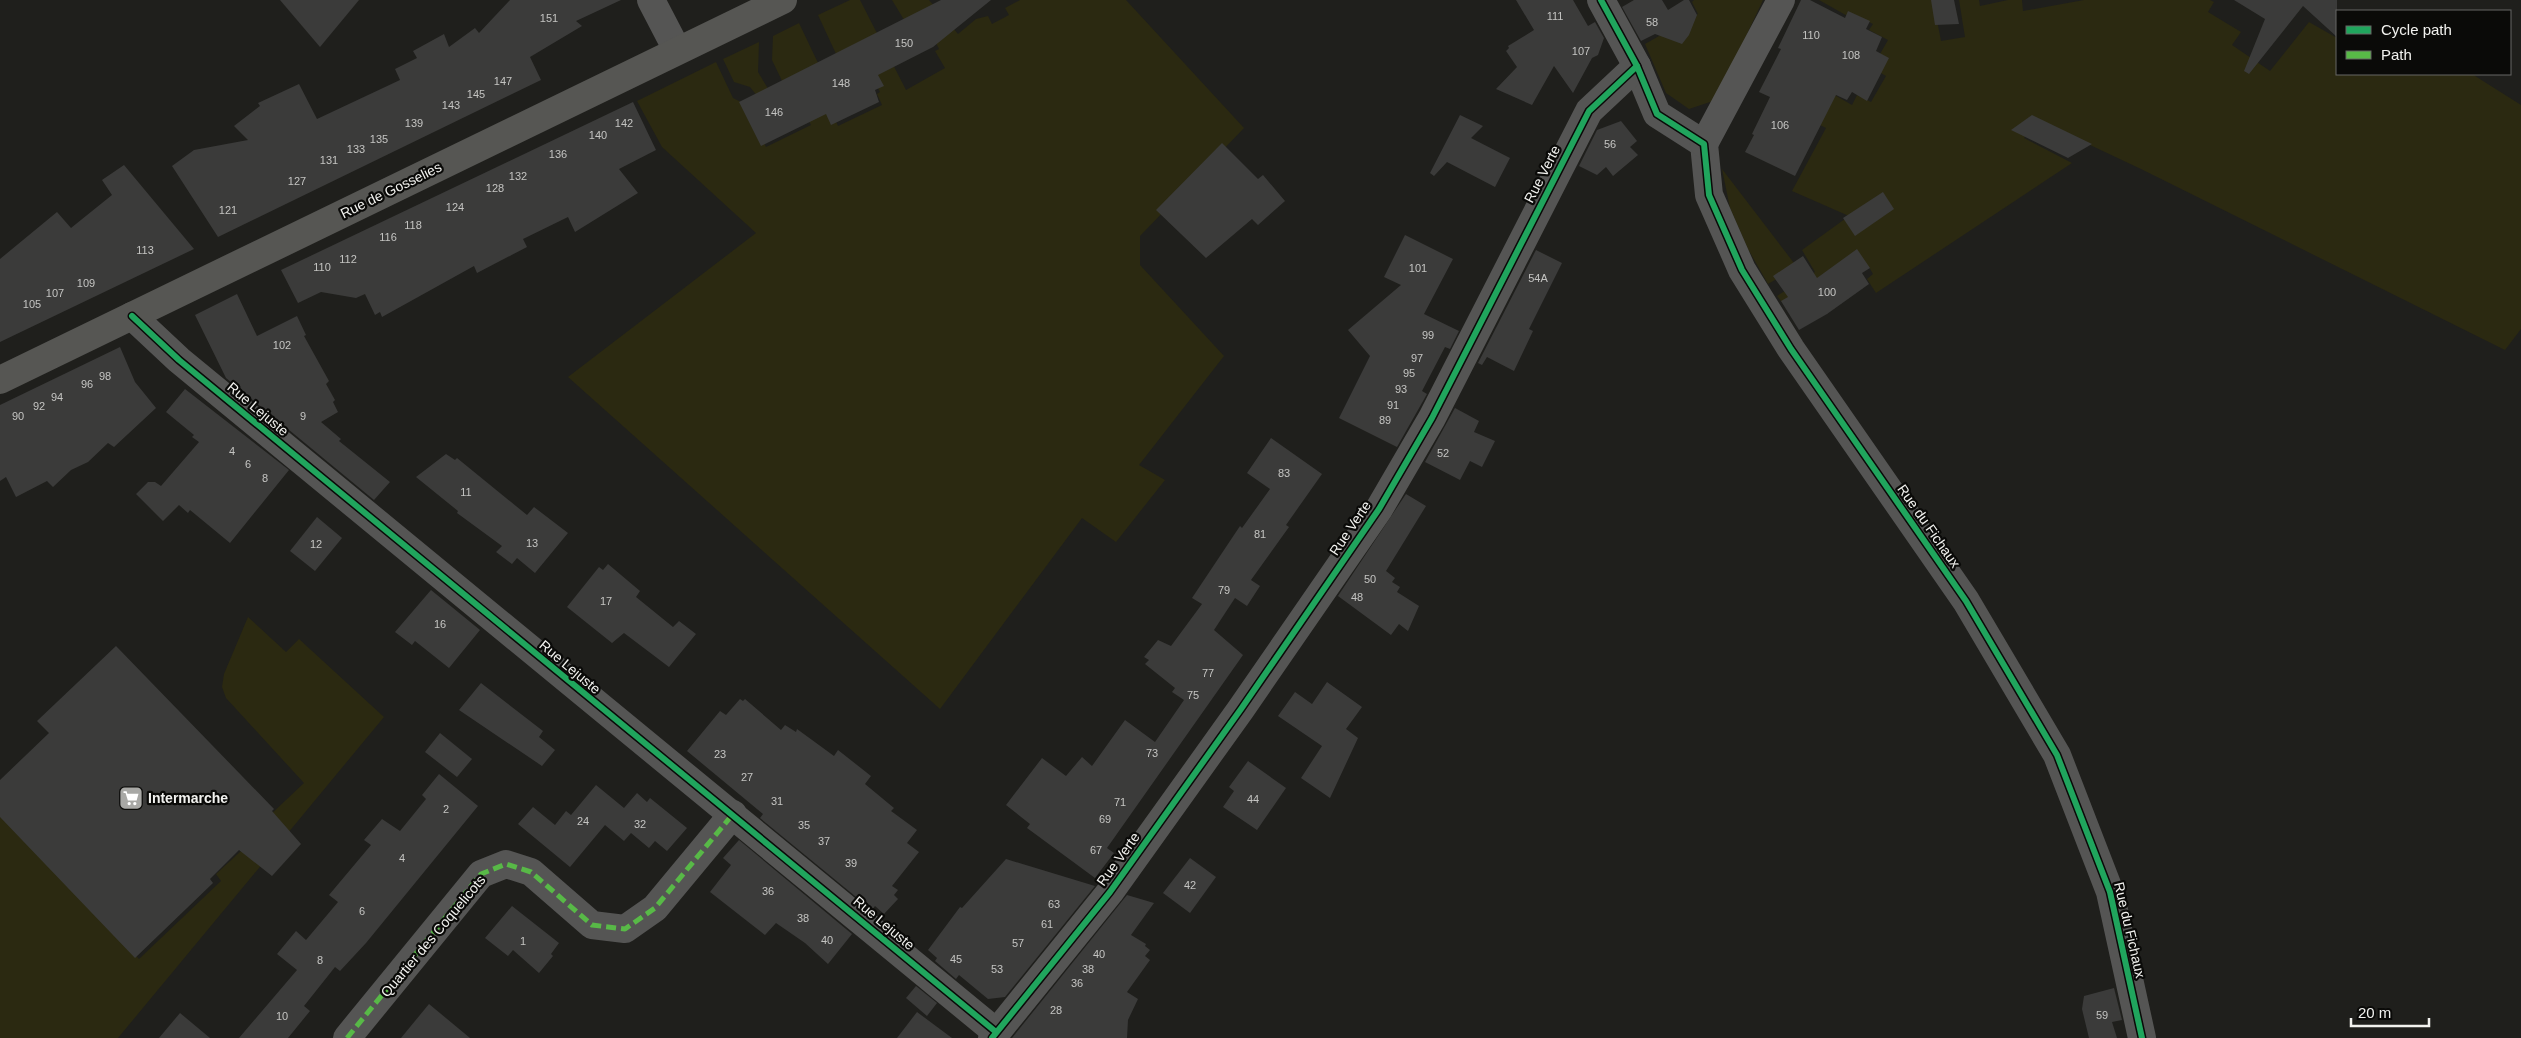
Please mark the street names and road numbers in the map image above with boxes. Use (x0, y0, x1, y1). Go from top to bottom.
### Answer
street label: Rue Verte (1521, 142, 1563, 205)
street label: Rue de Gosselies (338, 159, 444, 221)
street label: Rue Lejuste (224, 379, 292, 439)
street label: Rue du Fichaux (1894, 481, 1964, 571)
street label: Rue Verte (1326, 498, 1374, 558)
street label: Rue Lejuste (536, 637, 604, 697)
street label: Rue Verte (1093, 829, 1143, 889)
street label: Quartier des Coquelicots (377, 872, 489, 1000)
street label: Rue du Fichaux (2111, 880, 2149, 980)
street label: Rue Lejuste (850, 893, 918, 953)

